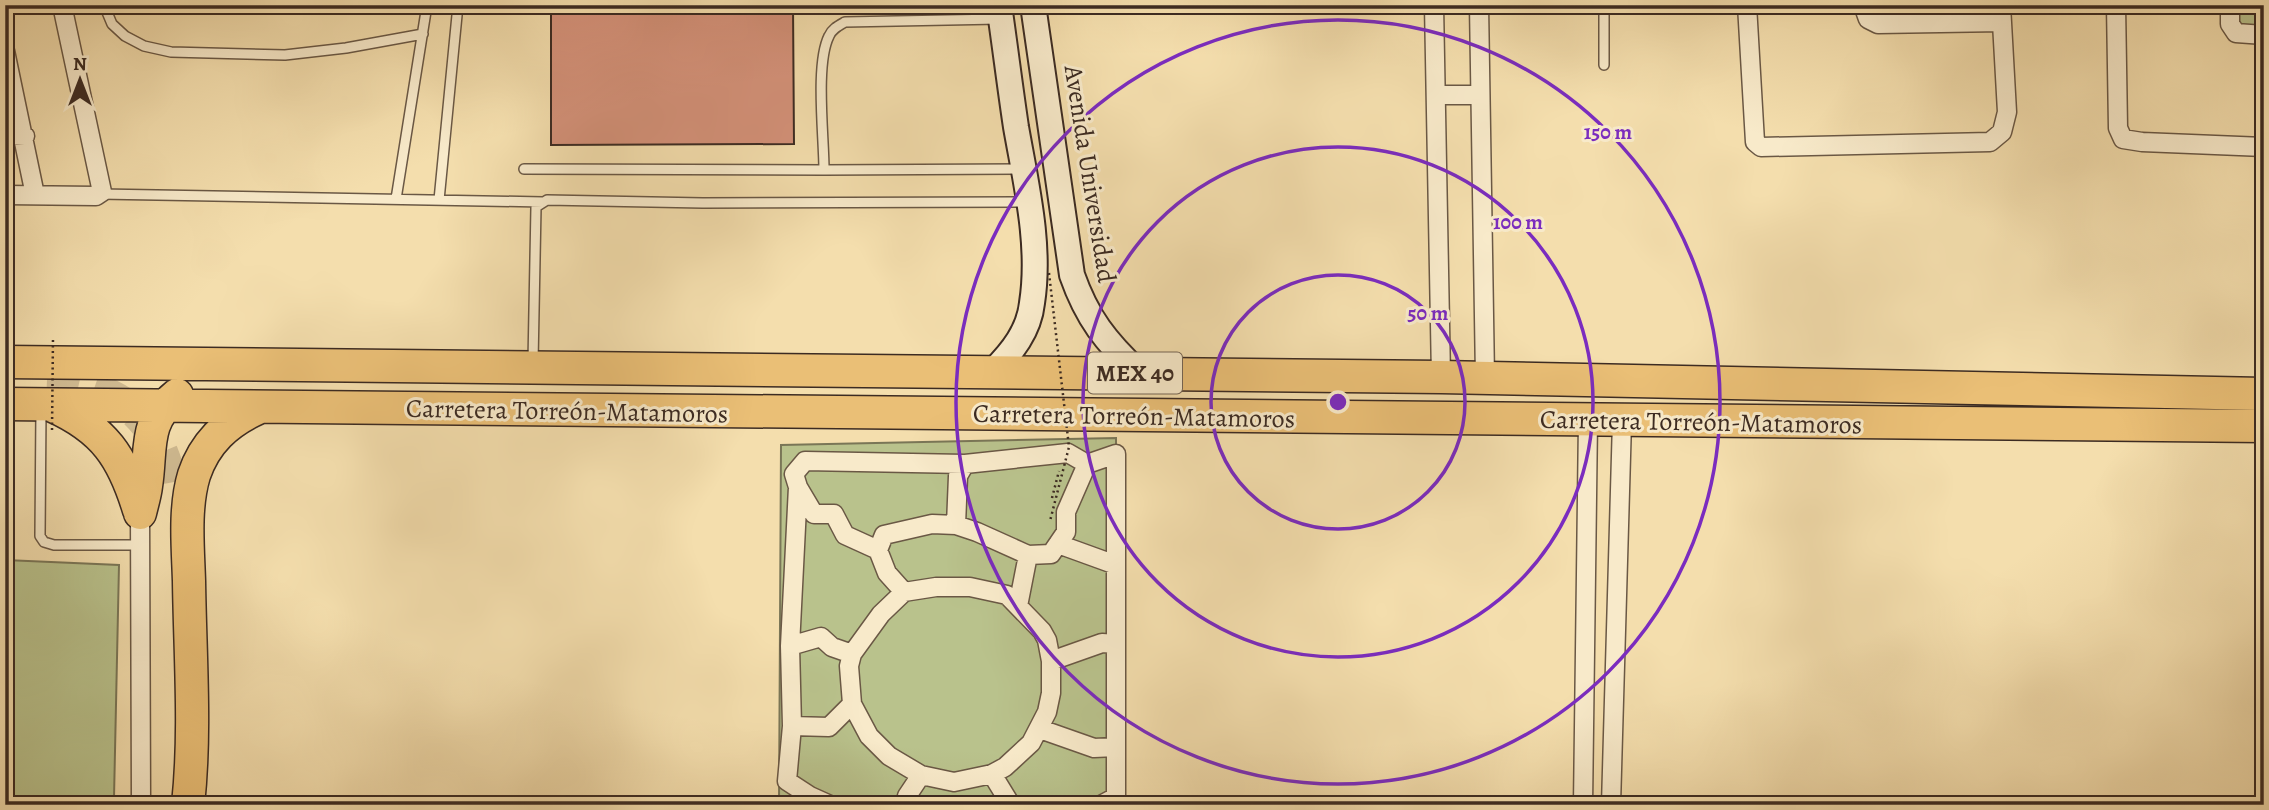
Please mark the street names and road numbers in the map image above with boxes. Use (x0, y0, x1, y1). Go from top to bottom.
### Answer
street label: Avenida Universidad (1055, 62, 1124, 285)
road number: MEX 40 (1088, 352, 1182, 394)
street label: Carretera Torreón-Matamoros (406, 391, 728, 431)
street label: Carretera Torreón-Matamoros (973, 396, 1295, 436)
street label: Carretera Torreón-Matamoros (1540, 402, 1862, 442)

